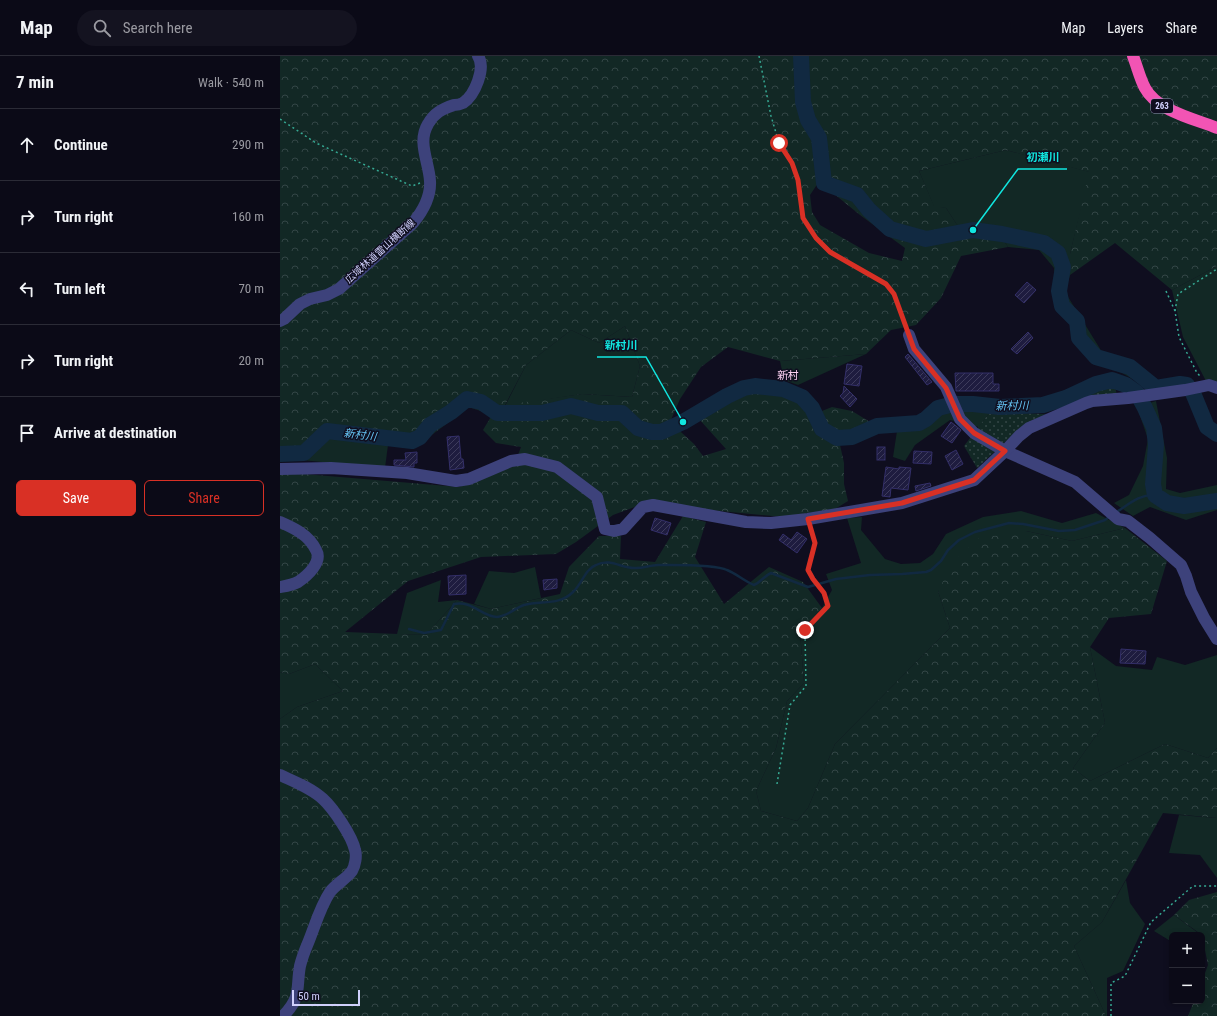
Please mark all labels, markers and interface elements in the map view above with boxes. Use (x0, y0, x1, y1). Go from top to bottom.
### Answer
search box (77, 10, 357, 46)
text: Map (20, 16, 53, 39)
icon: search (91, 17, 113, 39)
text: Search here (123, 19, 193, 37)
text: Map (1061, 20, 1085, 36)
text: Layers (1107, 20, 1144, 36)
text: Share (1166, 20, 1197, 36)
text: 7 min (16, 72, 54, 92)
text: Walk · 540 m (198, 75, 264, 90)
road number: 263 (1151, 99, 1173, 113)
icon: ahead (16, 134, 38, 156)
route start (770, 134, 788, 152)
text: Continue (54, 136, 108, 154)
text: 290 m (232, 137, 264, 152)
callout: 初瀬川 (1018, 146, 1067, 169)
text: 初瀬川 (1027, 151, 1060, 164)
icon: right (16, 206, 38, 228)
text: Turn right (54, 208, 113, 226)
text: 160 m (232, 209, 264, 224)
street label: 広域林道雷山横断線 (343, 217, 417, 285)
icon: left (16, 278, 38, 300)
text: Turn left (54, 280, 105, 298)
text: 70 m (238, 281, 264, 296)
callout: 新村川 (597, 334, 646, 357)
text: 新村川 (605, 339, 638, 352)
icon: right (16, 350, 38, 372)
text: Turn right (54, 352, 113, 370)
text: 20 m (238, 353, 264, 368)
district label: 新村 (777, 369, 799, 382)
water label: 新村川 (995, 399, 1030, 413)
icon: arrive (16, 422, 38, 444)
text: Arrive at destination (54, 424, 177, 442)
water label: 新村川 (343, 427, 378, 444)
button: Save (16, 480, 136, 516)
button: Share (144, 480, 264, 516)
route end (796, 621, 814, 639)
map controls (1169, 932, 1205, 1004)
button: + (1169, 932, 1205, 968)
button: − (1169, 968, 1205, 1004)
scale bar (292, 988, 360, 1007)
text: 50 m (298, 990, 320, 1003)

